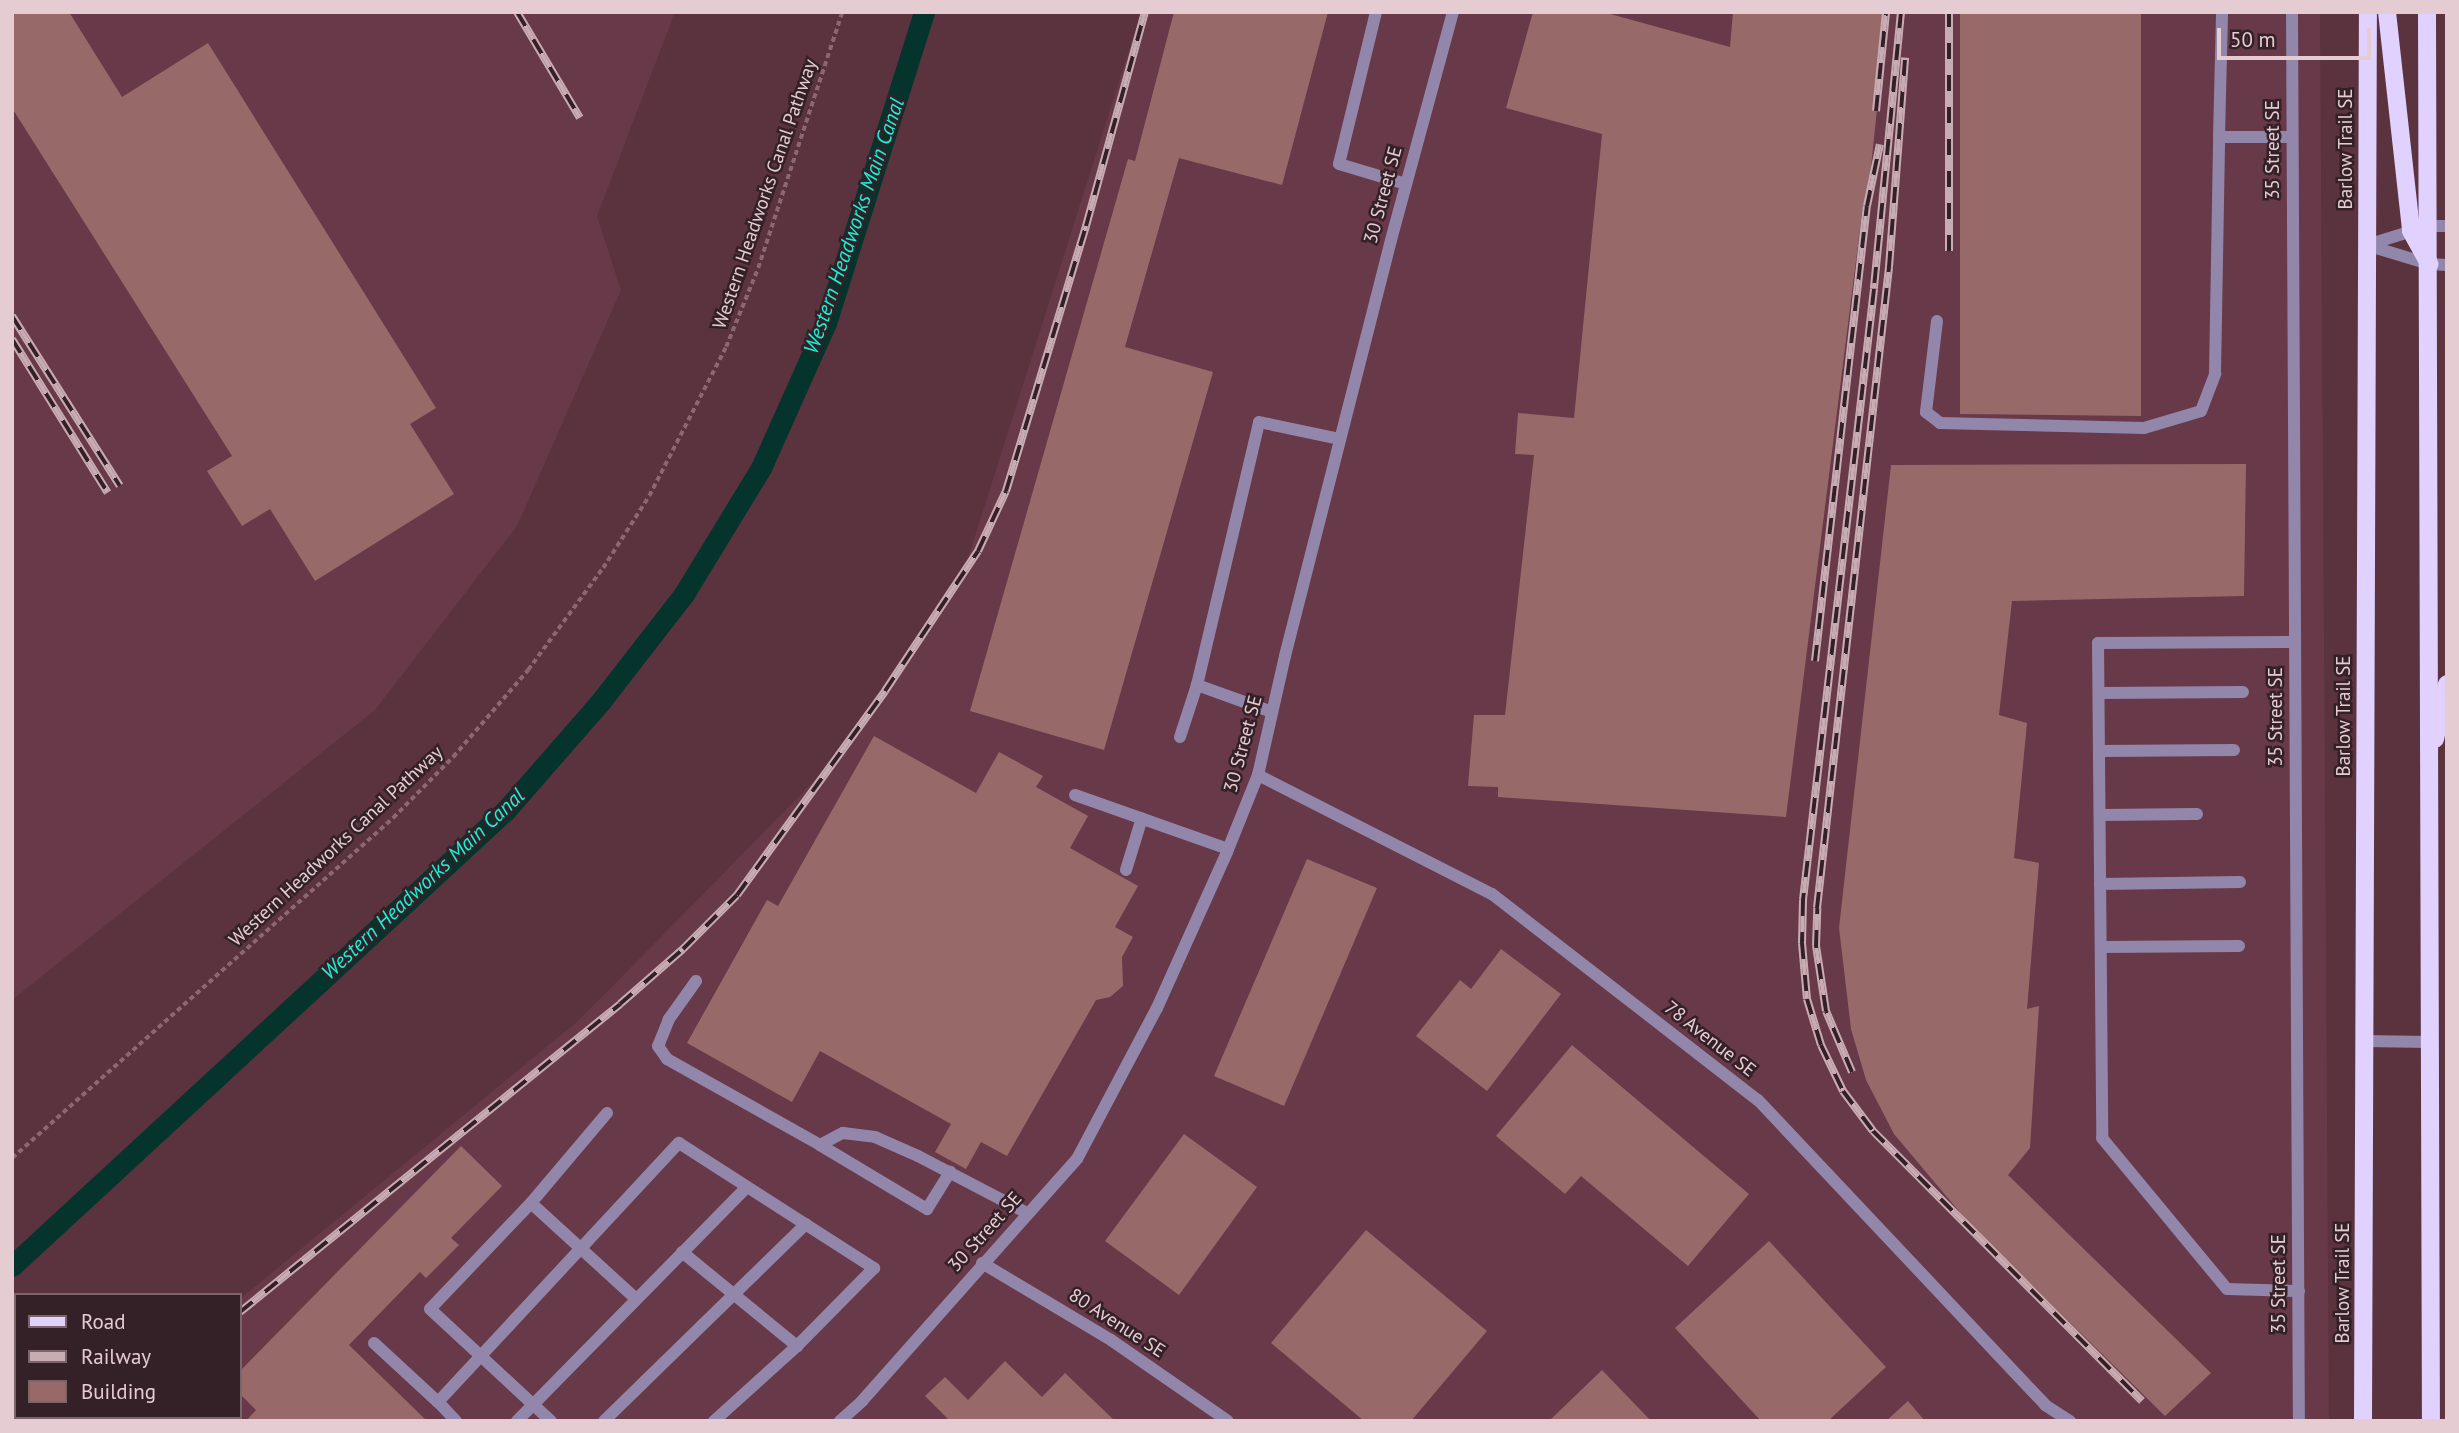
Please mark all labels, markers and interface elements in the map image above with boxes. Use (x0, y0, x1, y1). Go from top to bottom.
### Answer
scale bar (2221, 14, 2375, 58)
text: 50 m (2230, 26, 2276, 53)
street label: Western Headworks Canal Pathway (708, 56, 822, 332)
street label: Barlow Trail SE (2335, 88, 2357, 210)
water label: Western Headworks Main Canal (798, 95, 910, 357)
street label: 35 Street SE (2262, 100, 2284, 200)
street label: 30 Street SE (1359, 144, 1407, 246)
street label: Barlow Trail SE (2333, 655, 2355, 777)
street label: 35 Street SE (2265, 667, 2287, 767)
street label: 30 Street SE (1219, 693, 1267, 795)
street label: Western Headworks Canal Pathway (224, 741, 448, 951)
water label: Western Headworks Main Canal (316, 783, 530, 985)
street label: 78 Avenue SE (1659, 996, 1761, 1082)
street label: 30 Street SE (943, 1187, 1027, 1277)
street label: Barlow Trail SE (2332, 1222, 2354, 1344)
street label: 35 Street SE (2268, 1234, 2290, 1334)
street label: 80 Avenue SE (1064, 1283, 1170, 1363)
legend (14, 1293, 242, 1419)
text: Road (81, 1308, 125, 1335)
text: Railway (81, 1343, 151, 1370)
text: Building (81, 1378, 156, 1405)

